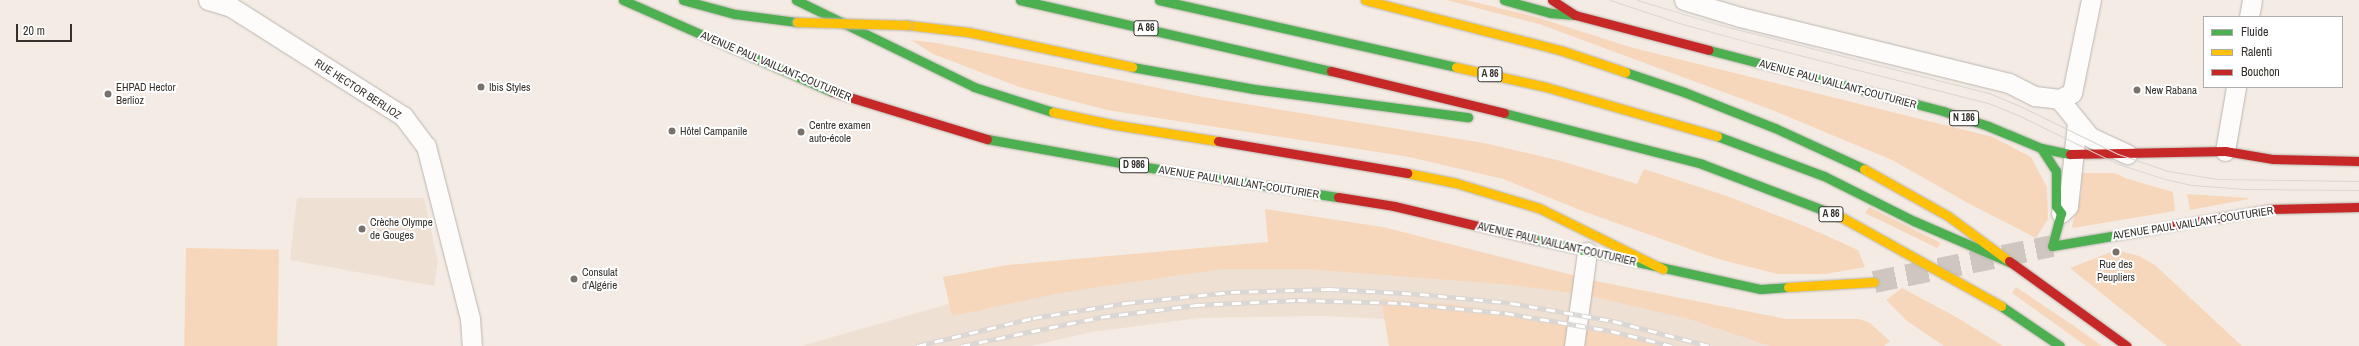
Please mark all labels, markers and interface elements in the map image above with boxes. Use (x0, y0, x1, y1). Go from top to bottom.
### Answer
scale bar (18, 16, 74, 42)
legend (2203, 16, 2343, 88)
road number: A 86 (1133, 20, 1159, 36)
text: 20 m (23, 23, 45, 39)
text: Fluide (2241, 24, 2268, 40)
street label: AVENUE PAUL VAILLANT-COUTURIER (699, 28, 853, 104)
text: Ralenti (2241, 44, 2272, 60)
street label: RUE HECTOR BERLIOZ (312, 56, 404, 122)
street label: AVENUE PAUL VAILLANT-COUTURIER (1758, 57, 1918, 111)
text: Bouchon (2241, 64, 2280, 80)
road number: A 86 (1477, 66, 1503, 82)
place label: Ibis Styles (489, 80, 531, 94)
place label: EHPAD Hector Berlioz (116, 81, 175, 107)
marker: Ibis Styles (476, 82, 486, 92)
place label: New Rabana (2145, 83, 2197, 97)
marker: New Rabana (2132, 85, 2142, 95)
marker: EHPAD Hector Berlioz (103, 89, 113, 99)
road number: N 186 (1949, 110, 1979, 126)
place label: Centre examen auto-école (809, 119, 871, 145)
place label: Hôtel Campanile (680, 124, 747, 138)
marker: Hôtel Campanile (667, 126, 677, 136)
marker: Centre examen auto-école (796, 127, 806, 137)
road number: D 986 (1119, 157, 1149, 173)
street label: AVENUE PAUL VAILLANT-COUTURIER (1158, 163, 1320, 201)
street label: AVENUE PAUL VAILLANT-COUTURIER (2112, 204, 2274, 242)
road number: A 86 (1818, 206, 1844, 222)
place label: Crèche Olympe de Gouges (370, 216, 433, 242)
street label: AVENUE PAUL VAILLANT-COUTURIER (1476, 219, 1638, 269)
marker: Crèche Olympe de Gouges (357, 224, 367, 234)
marker: Rue des Peupliers (2111, 247, 2121, 257)
place label: Rue des Peupliers (2097, 258, 2135, 284)
place label: Consulat d'Algérie (582, 266, 618, 292)
marker: Consulat d'Algérie (569, 274, 579, 284)

